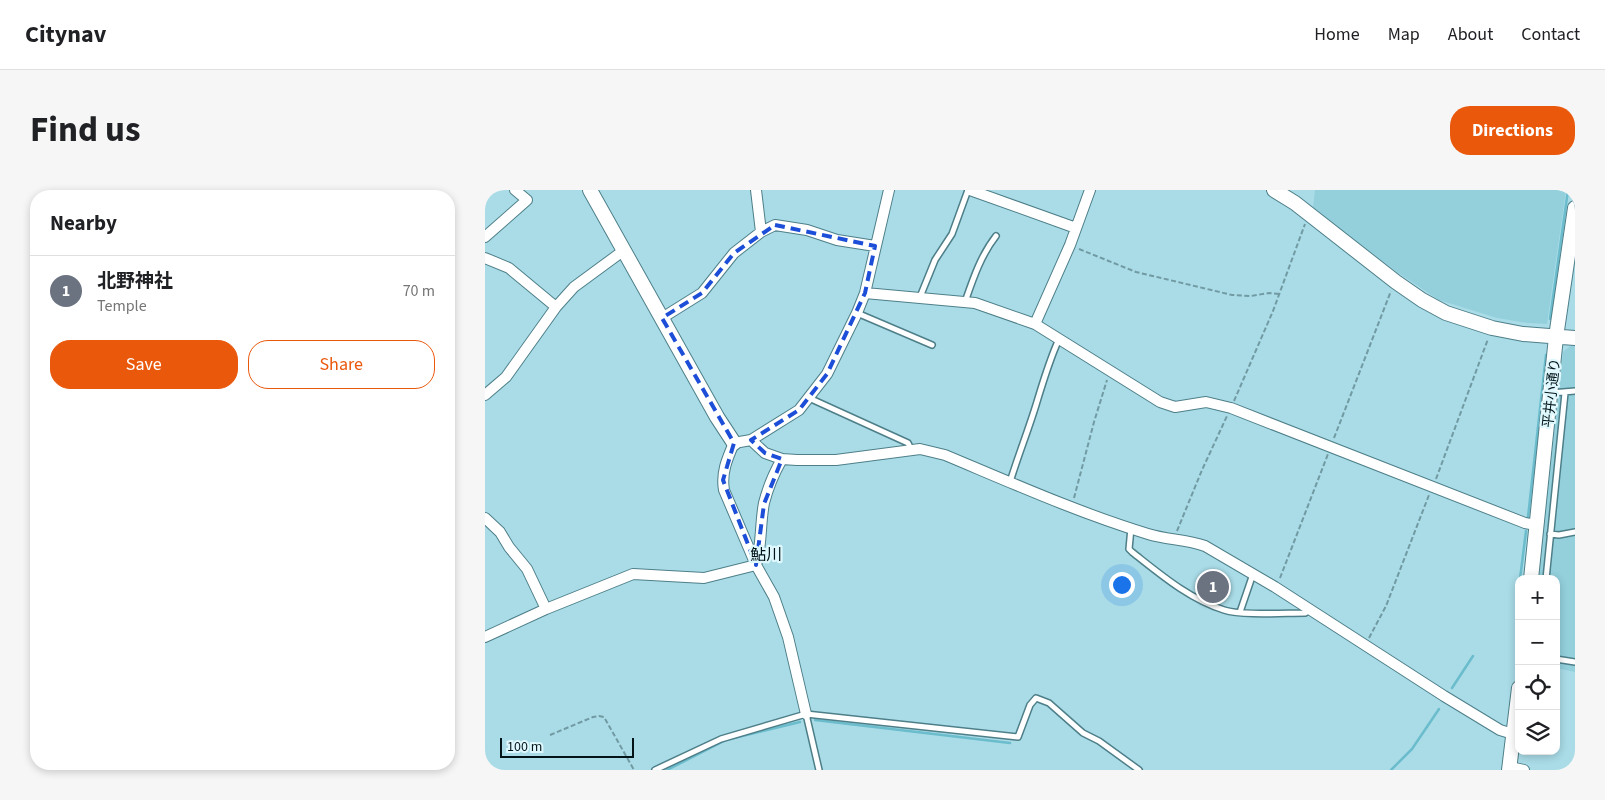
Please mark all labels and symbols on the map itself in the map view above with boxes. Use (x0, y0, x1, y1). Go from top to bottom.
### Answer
street label: 平井小通り (1538, 357, 1566, 429)
district label: 鮎川 (750, 544, 782, 566)
pin: 1 (1197, 568, 1229, 606)
your location (1109, 572, 1135, 598)
scale bar (500, 735, 634, 758)

